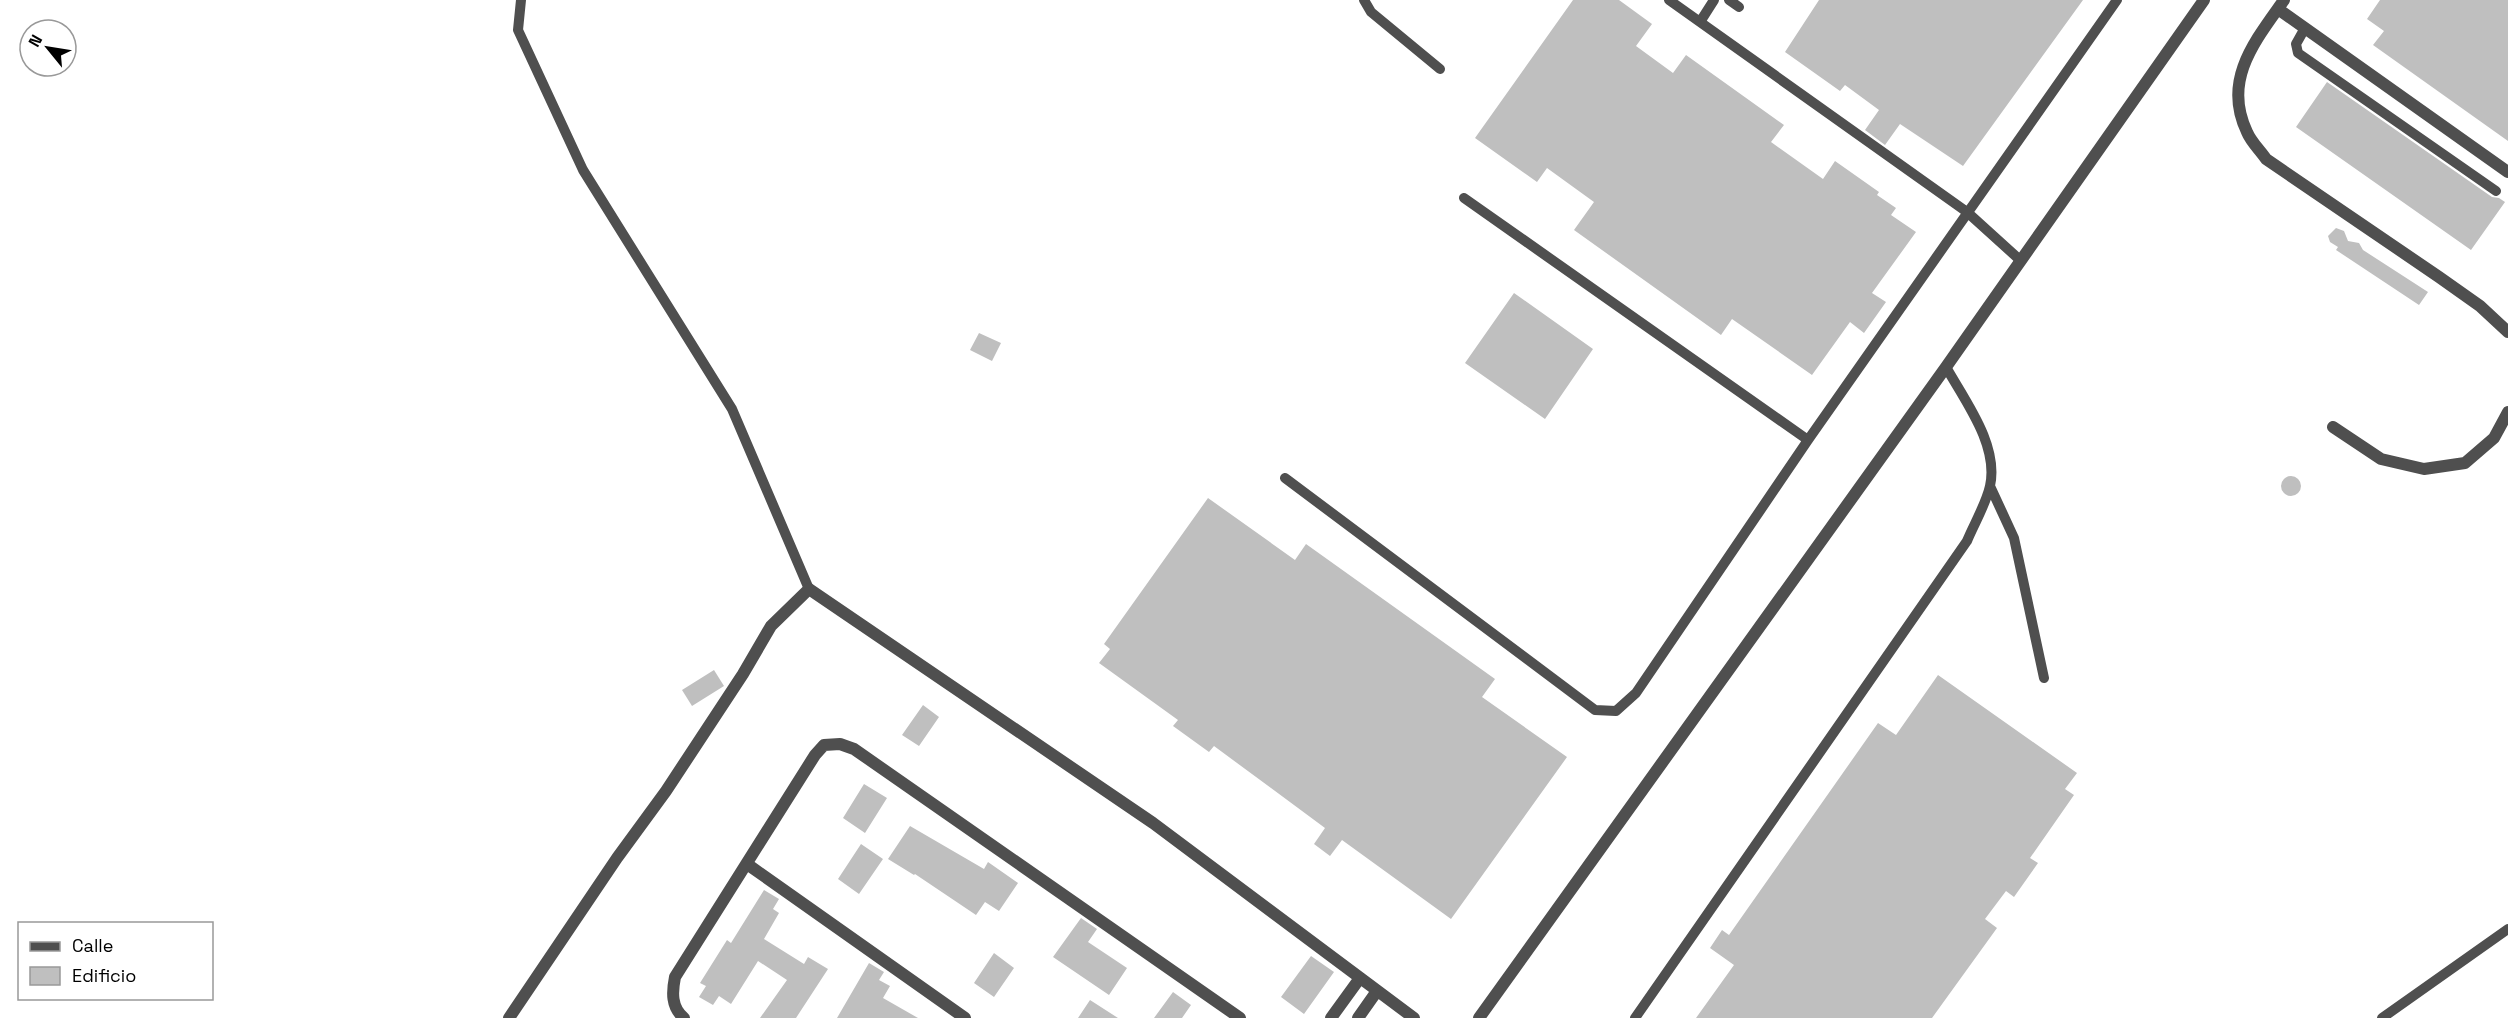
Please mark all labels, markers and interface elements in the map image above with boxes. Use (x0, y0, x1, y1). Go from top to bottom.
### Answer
north arrow (18, 18, 78, 78)
text: N (24, 31, 47, 51)
legend (18, 922, 213, 1000)
text: Calle (72, 934, 113, 957)
text: Edificio (72, 964, 136, 987)

